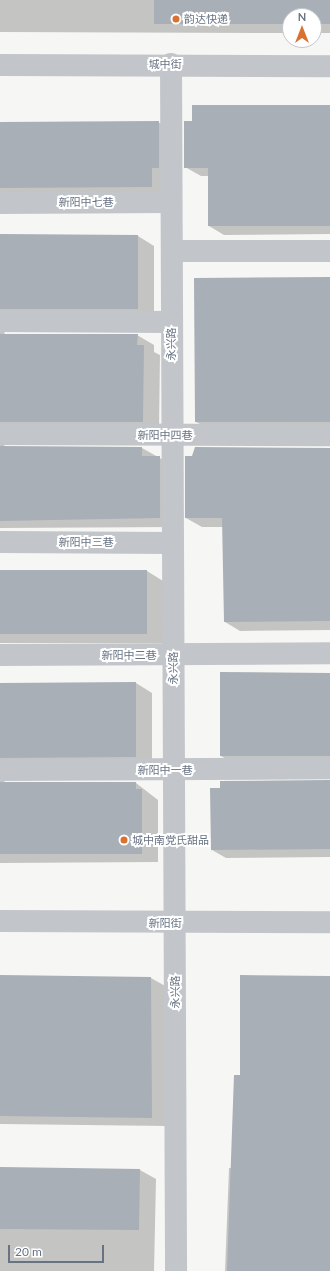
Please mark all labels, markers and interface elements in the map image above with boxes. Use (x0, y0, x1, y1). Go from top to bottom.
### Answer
north arrow (282, 8, 322, 48)
text: N (298, 10, 306, 23)
place label: 韵达快递 (184, 12, 228, 26)
marker: 韵达快递 (171, 14, 181, 24)
street label: 城中街 (149, 57, 181, 71)
street label: 新阳中七巷 (59, 195, 113, 209)
street label: 永兴路 (164, 328, 178, 360)
street label: 新阳中四巷 (138, 428, 192, 442)
street label: 新阳中三巷 (59, 535, 113, 549)
street label: 新阳中二巷 (102, 648, 156, 662)
street label: 永兴路 (166, 652, 180, 684)
street label: 新阳中一巷 (138, 763, 192, 777)
place label: 城中南党氏甜品 (132, 833, 209, 847)
marker: 城中南党氏甜品 (119, 835, 129, 845)
street label: 新阳街 (149, 916, 181, 930)
street label: 永兴路 (168, 976, 182, 1008)
scale bar (10, 1237, 106, 1263)
text: 20 m (15, 1244, 42, 1259)

